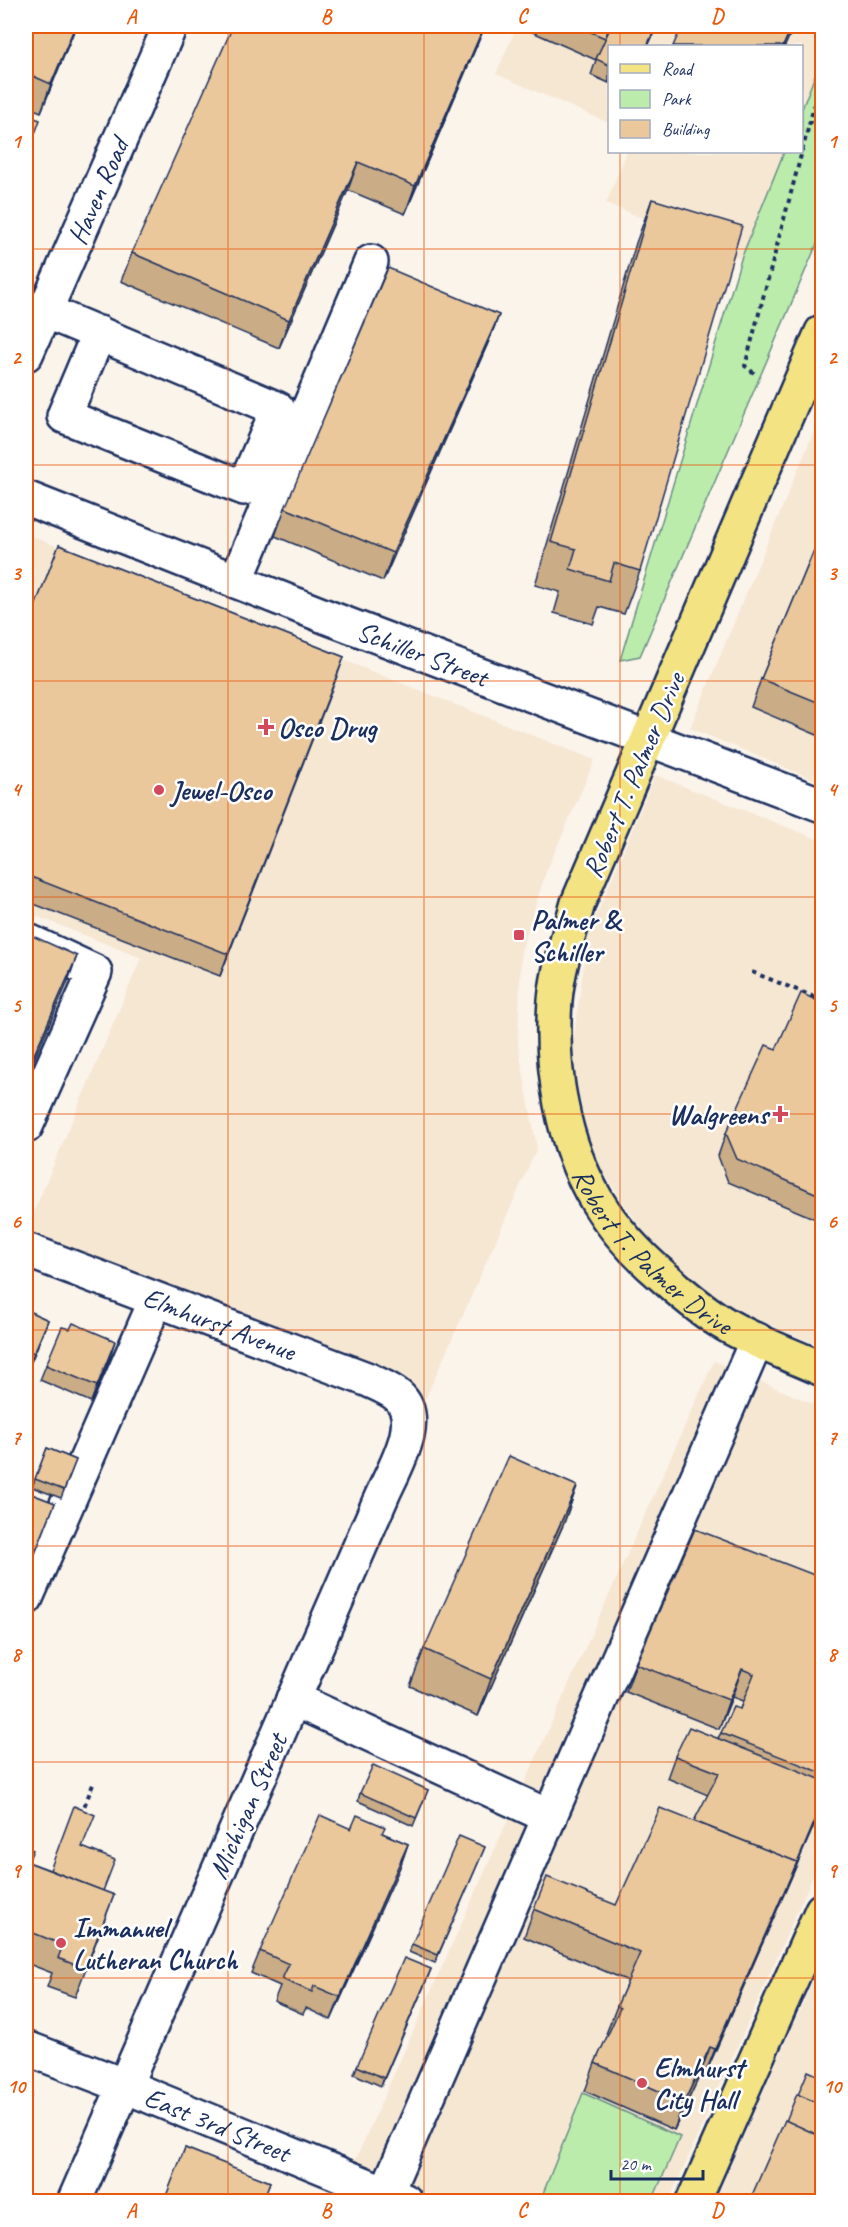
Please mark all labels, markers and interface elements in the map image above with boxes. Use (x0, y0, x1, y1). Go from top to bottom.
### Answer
text: A (126, 4, 138, 29)
text: B (321, 4, 333, 29)
text: C (517, 4, 529, 29)
text: D (711, 4, 725, 29)
legend (608, 45, 803, 153)
text: Road (662, 58, 695, 80)
text: Park (662, 88, 692, 110)
text: Building (662, 118, 711, 140)
text: 1 (12, 129, 23, 154)
street label: Haven Road (59, 129, 138, 250)
text: 1 (828, 129, 839, 154)
text: 2 (12, 345, 23, 370)
text: 2 (828, 345, 839, 370)
text: 3 (12, 561, 23, 586)
text: 3 (828, 561, 839, 586)
street label: Schiller Street (352, 613, 495, 695)
street label: Robert T. Palmer Drive (575, 666, 693, 883)
place label: Osco Drug (278, 710, 378, 745)
marker: Osco Drug (259, 720, 273, 734)
place label: Jewel-Osco (169, 773, 273, 808)
text: 4 (12, 777, 24, 802)
text: 4 (828, 777, 840, 802)
marker: Jewel-Osco (152, 783, 166, 797)
place label: Palmer & Schiller (531, 902, 623, 969)
marker: Palmer & Schiller (512, 928, 526, 942)
text: 5 (12, 993, 23, 1018)
text: 5 (828, 993, 839, 1018)
place label: Walgreens (669, 1097, 771, 1132)
marker: Walgreens (773, 1107, 787, 1121)
street label: Robert T. Palmer Drive (565, 1163, 740, 1344)
text: 6 (11, 1209, 22, 1234)
text: 6 (827, 1209, 838, 1234)
street label: Elmhurst Avenue (138, 1279, 302, 1369)
text: 7 (12, 1425, 23, 1450)
text: 7 (828, 1425, 839, 1450)
text: 8 (12, 1642, 24, 1667)
text: 8 (828, 1642, 840, 1667)
street label: Michigan Street (200, 1726, 296, 1884)
text: 9 (12, 1858, 23, 1883)
text: 9 (828, 1858, 839, 1883)
place label: Immanuel Lutheran Church (73, 1910, 238, 1977)
marker: Immanuel Lutheran Church (54, 1936, 68, 1950)
place label: Elmhurst City Hall (654, 2050, 748, 2118)
text: 10 (7, 2074, 27, 2099)
text: 10 (823, 2074, 843, 2099)
marker: Elmhurst City Hall (635, 2076, 649, 2090)
street label: East 3rd Street (140, 2079, 298, 2171)
scale bar (611, 2143, 702, 2181)
text: 20 m (620, 2153, 653, 2175)
text: A (126, 2198, 138, 2223)
text: B (321, 2198, 333, 2223)
text: C (517, 2198, 529, 2223)
text: D (711, 2198, 725, 2223)

